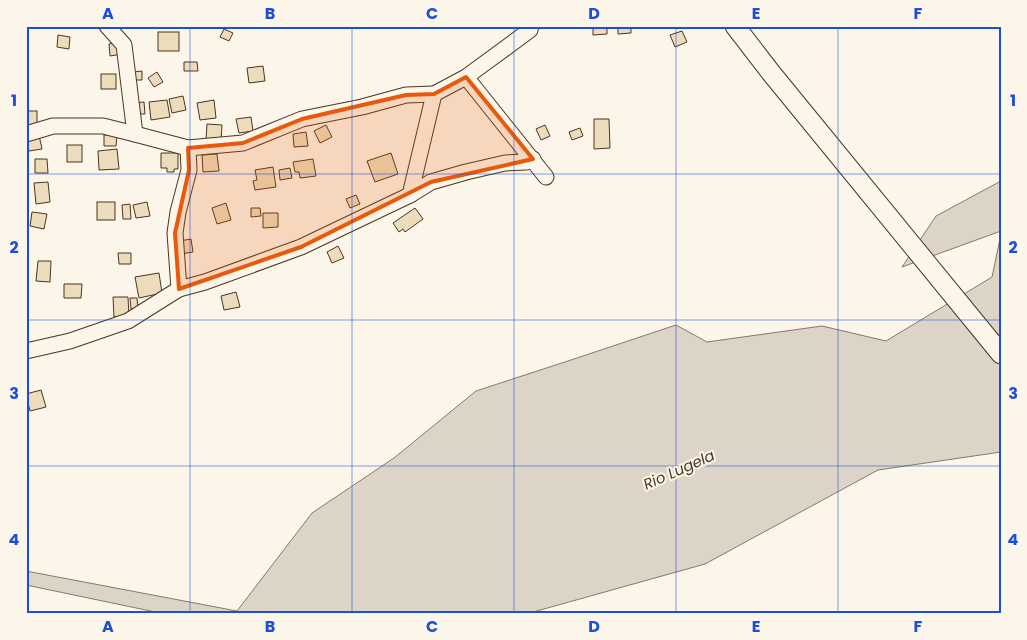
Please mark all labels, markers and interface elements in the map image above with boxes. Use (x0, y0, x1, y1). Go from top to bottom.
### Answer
text: A (102, 2, 114, 25)
text: B (265, 2, 275, 25)
text: C (426, 2, 438, 25)
text: D (588, 2, 600, 25)
text: E (752, 2, 760, 25)
text: F (914, 2, 923, 25)
text: 1 (11, 89, 17, 112)
text: 1 (1010, 89, 1016, 112)
text: 2 (9, 236, 19, 259)
text: 2 (1008, 236, 1018, 259)
text: 3 (9, 382, 19, 405)
text: 3 (1008, 382, 1018, 405)
water label: Rio Lugela (640, 444, 718, 495)
text: 4 (9, 528, 20, 551)
text: 4 (1008, 528, 1019, 551)
text: A (102, 615, 114, 638)
text: B (265, 615, 275, 638)
text: C (426, 615, 438, 638)
text: D (588, 615, 600, 638)
text: E (752, 615, 760, 638)
text: F (914, 615, 923, 638)

